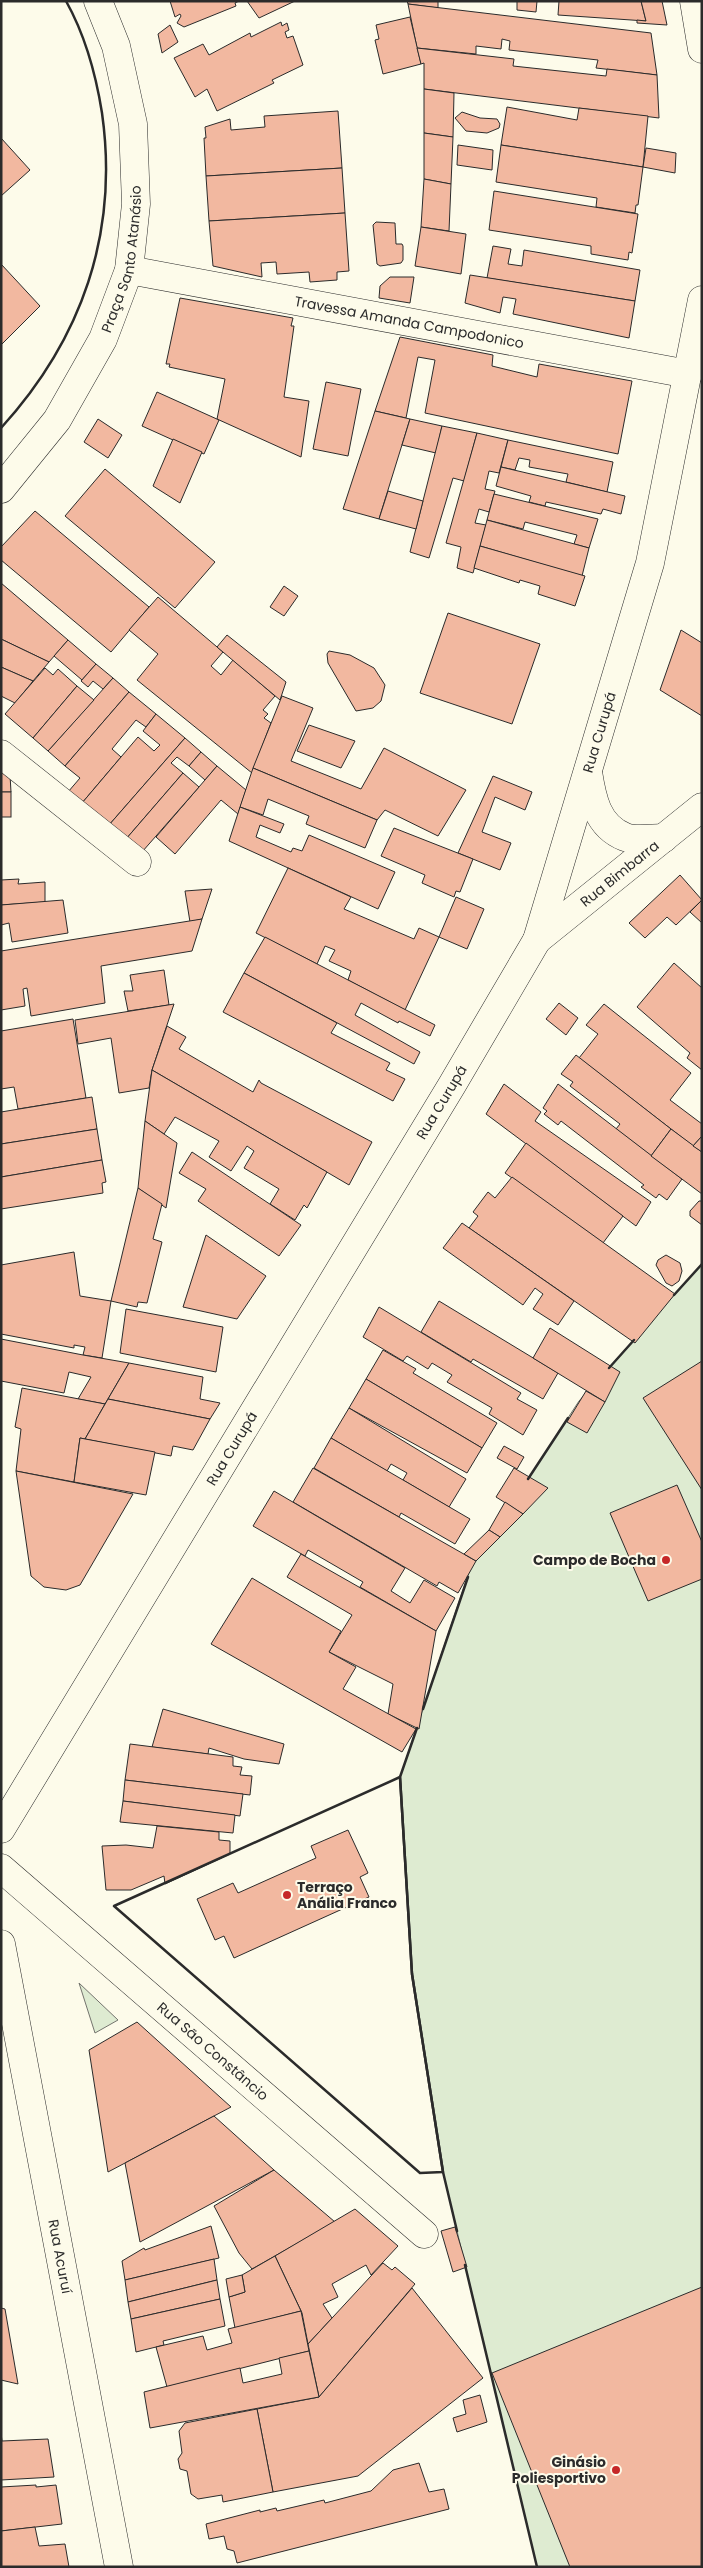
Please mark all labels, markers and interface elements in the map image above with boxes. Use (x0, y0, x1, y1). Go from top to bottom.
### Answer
street label: Praça Santo Atanásio (96, 185, 146, 336)
street label: Travessa Amanda Campodonico (293, 291, 526, 353)
street label: Rua Curupá (578, 689, 621, 775)
street label: Rua Bimbarra (576, 836, 663, 911)
street label: Rua Curupá (411, 1061, 472, 1143)
street label: Rua Curupá (201, 1408, 262, 1489)
place label: Campo de Bocha (533, 1550, 656, 1570)
marker: Campo de Bocha (660, 1554, 672, 1566)
place label: Terraço Anália Franco (297, 1877, 397, 1913)
marker: Terraço Anália Franco (281, 1889, 293, 1901)
street label: Rua São Constâncio (153, 1997, 273, 2105)
street label: Rua Acuruí (43, 2218, 77, 2296)
place label: Ginásio Poliesportivo (512, 2452, 606, 2488)
marker: Ginásio Poliesportivo (610, 2464, 622, 2476)

